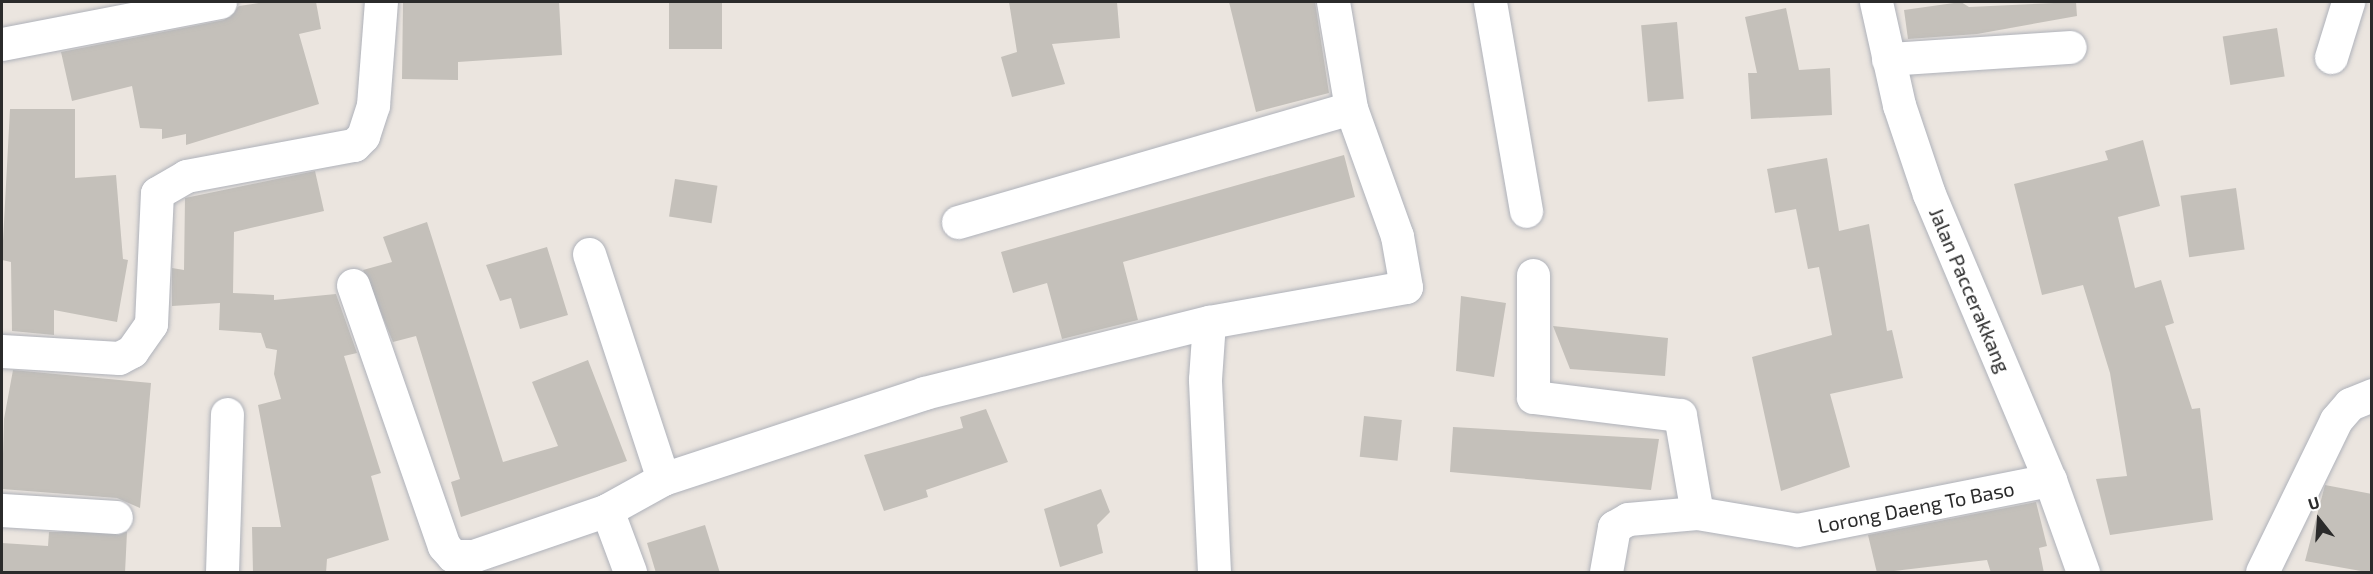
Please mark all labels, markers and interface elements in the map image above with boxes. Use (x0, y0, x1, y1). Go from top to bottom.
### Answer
street label: Jalan Paccerakkang (1924, 204, 2016, 376)
street label: Lorong Daeng To Baso (1815, 476, 2017, 538)
north arrow (2289, 490, 2349, 550)
text: U (2306, 492, 2322, 513)

